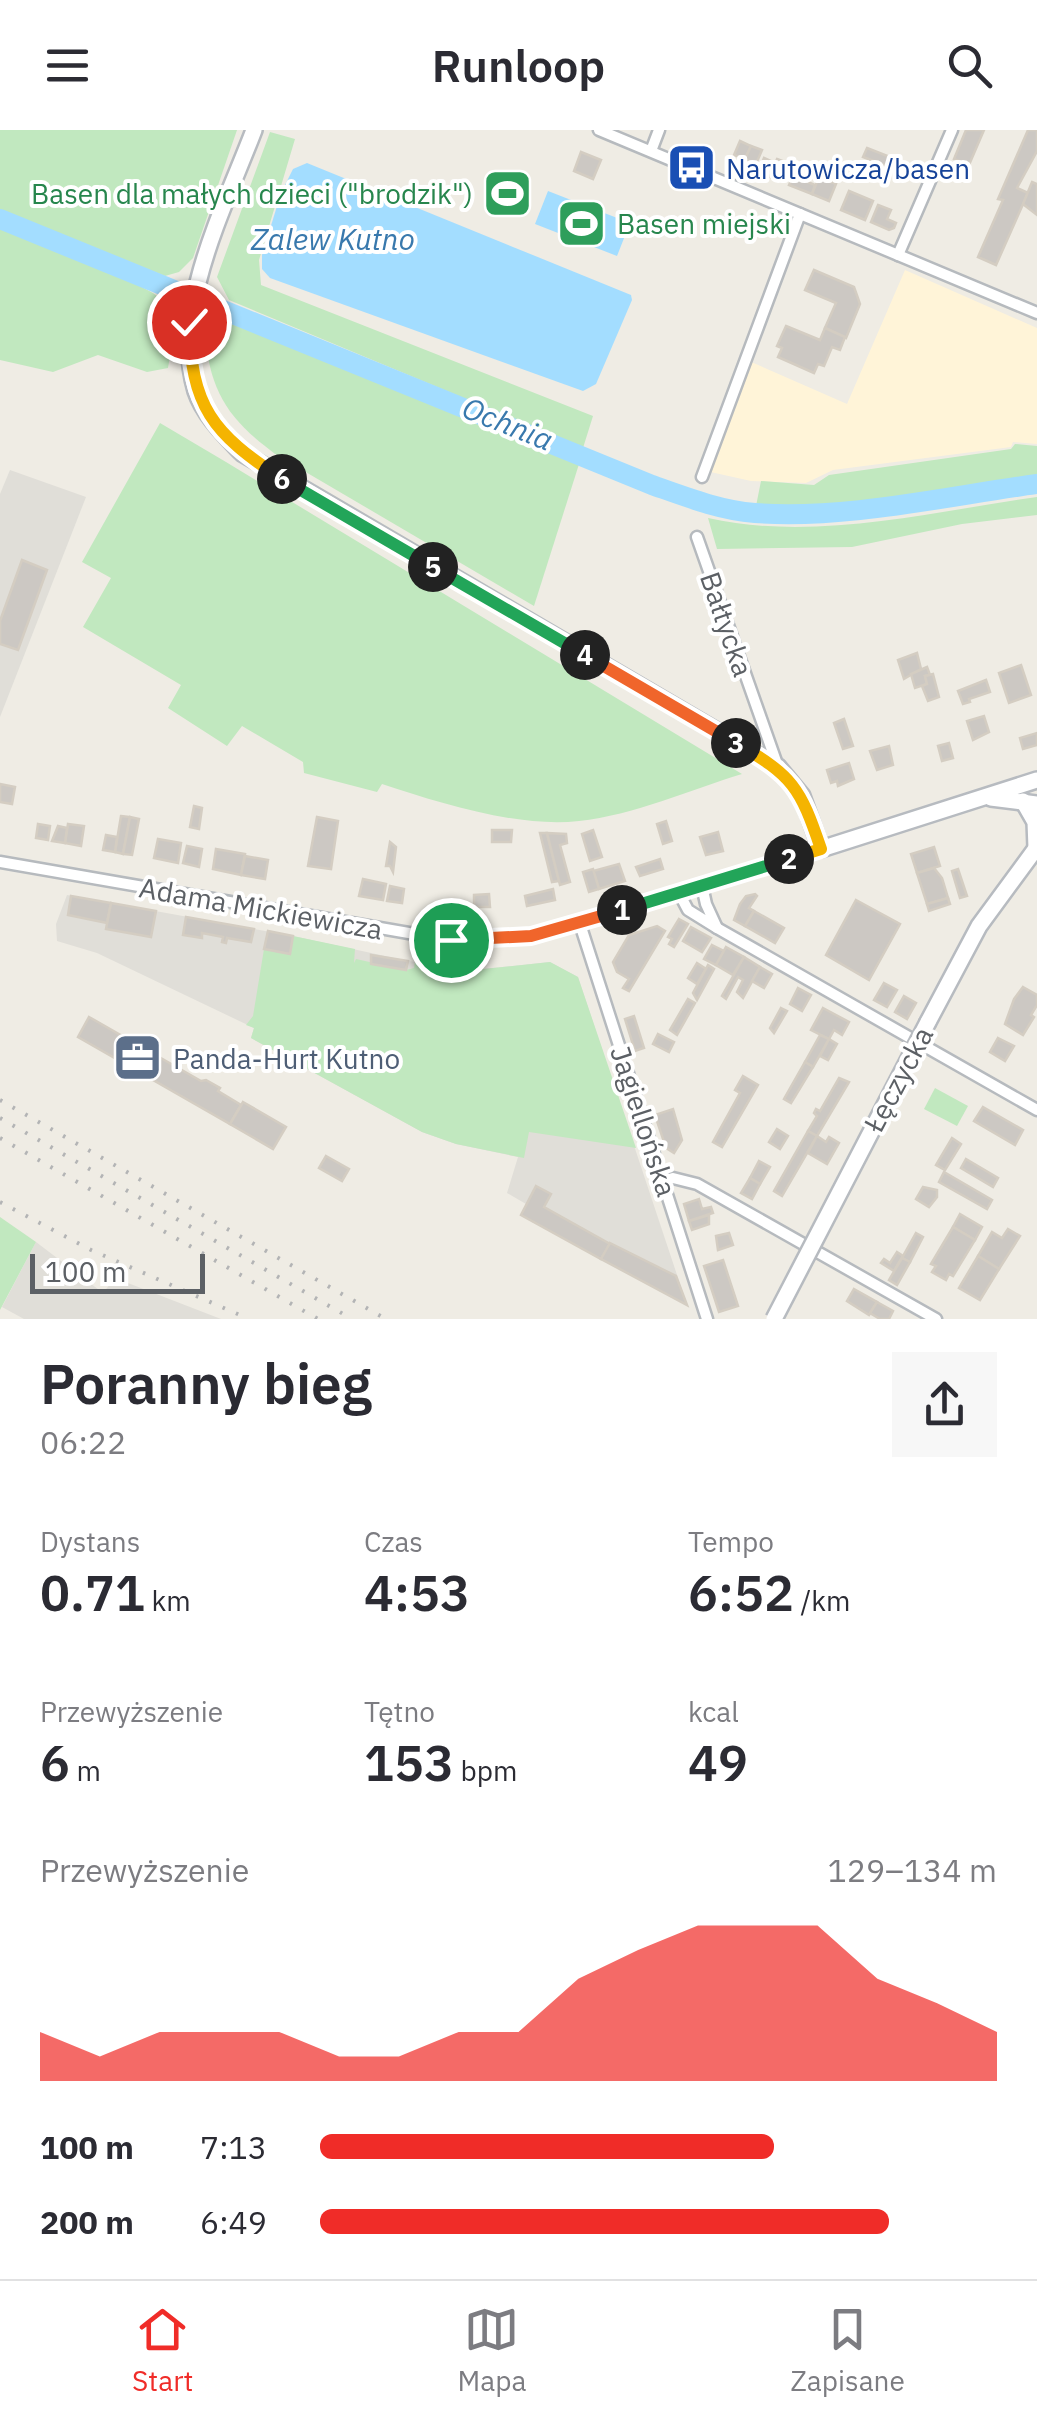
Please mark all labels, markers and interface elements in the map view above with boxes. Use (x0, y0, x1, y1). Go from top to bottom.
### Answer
text: Runloop (432, 36, 605, 94)
icon: menu (40, 38, 95, 93)
icon: search (942, 38, 997, 93)
bus stop icon: Narutowicza/basen (665, 142, 717, 194)
place label: Narutowicza/basen (726, 150, 970, 187)
sports icon: Basen dla małych dzieci ("brodzik") (482, 167, 534, 219)
place label: Basen dla małych dzieci ("brodzik") (31, 175, 473, 212)
sports icon: Basen miejski (556, 197, 608, 249)
place label: Basen miejski (617, 205, 791, 242)
water label: Zalew Kutno (250, 219, 415, 258)
pin (147, 280, 232, 365)
icon: check (162, 295, 217, 350)
water label: Ochnia (457, 387, 559, 459)
pin: 6 (257, 454, 307, 504)
text: 6 (274, 460, 290, 497)
pin: 5 (408, 542, 458, 592)
text: 5 (425, 548, 441, 585)
street label: Bałtycka (692, 567, 762, 681)
pin: 4 (560, 630, 610, 680)
text: 4 (577, 636, 593, 673)
pin: 3 (711, 718, 761, 768)
text: 3 (728, 724, 744, 761)
pin: 2 (764, 834, 814, 884)
text: 2 (781, 840, 797, 877)
street label: Adama Mickiewicza (136, 868, 386, 948)
pin: 1 (597, 885, 647, 935)
text: 1 (614, 891, 630, 928)
pin (409, 898, 494, 983)
icon: arrive (424, 913, 479, 968)
street label: Łęczycka (854, 1020, 941, 1139)
office icon: Panda-Hurt Kutno (112, 1032, 164, 1084)
place label: Panda-Hurt Kutno (173, 1040, 400, 1077)
street label: Jagiellońska (602, 1041, 686, 1201)
scale bar (30, 1249, 205, 1294)
text: 100 m (45, 1253, 126, 1290)
text: Poranny bieg (40, 1348, 372, 1419)
button: share (892, 1352, 997, 1457)
text: 06:22 (40, 1421, 126, 1463)
text: Dystans (40, 1523, 140, 1560)
text: Czas (364, 1523, 423, 1560)
text: Tempo (688, 1523, 774, 1560)
text: 0.71 (40, 1560, 145, 1625)
text: 4:53 (364, 1560, 470, 1625)
text: 6:52 (688, 1560, 794, 1625)
text: km (145, 1582, 191, 1619)
text: /km (794, 1582, 851, 1619)
text: Przewyższenie (40, 1693, 223, 1730)
text: Tętno (364, 1693, 435, 1730)
text: kcal (688, 1693, 739, 1730)
text: 6 (40, 1730, 70, 1795)
text: 153 (364, 1730, 454, 1795)
text: 49 (688, 1730, 748, 1795)
text: m (70, 1752, 101, 1789)
text: bpm (454, 1752, 518, 1789)
text: Przewyższenie (40, 1849, 249, 1891)
text: 129–134 m (827, 1849, 997, 1891)
text: 100 m (40, 2126, 134, 2168)
text: 7:13 (200, 2126, 267, 2168)
text: 200 m (40, 2201, 134, 2243)
text: 6:49 (200, 2201, 267, 2243)
tab: Start (132, 2302, 193, 2399)
tab: Mapa (458, 2302, 526, 2399)
tab: Zapisane (791, 2302, 905, 2399)

